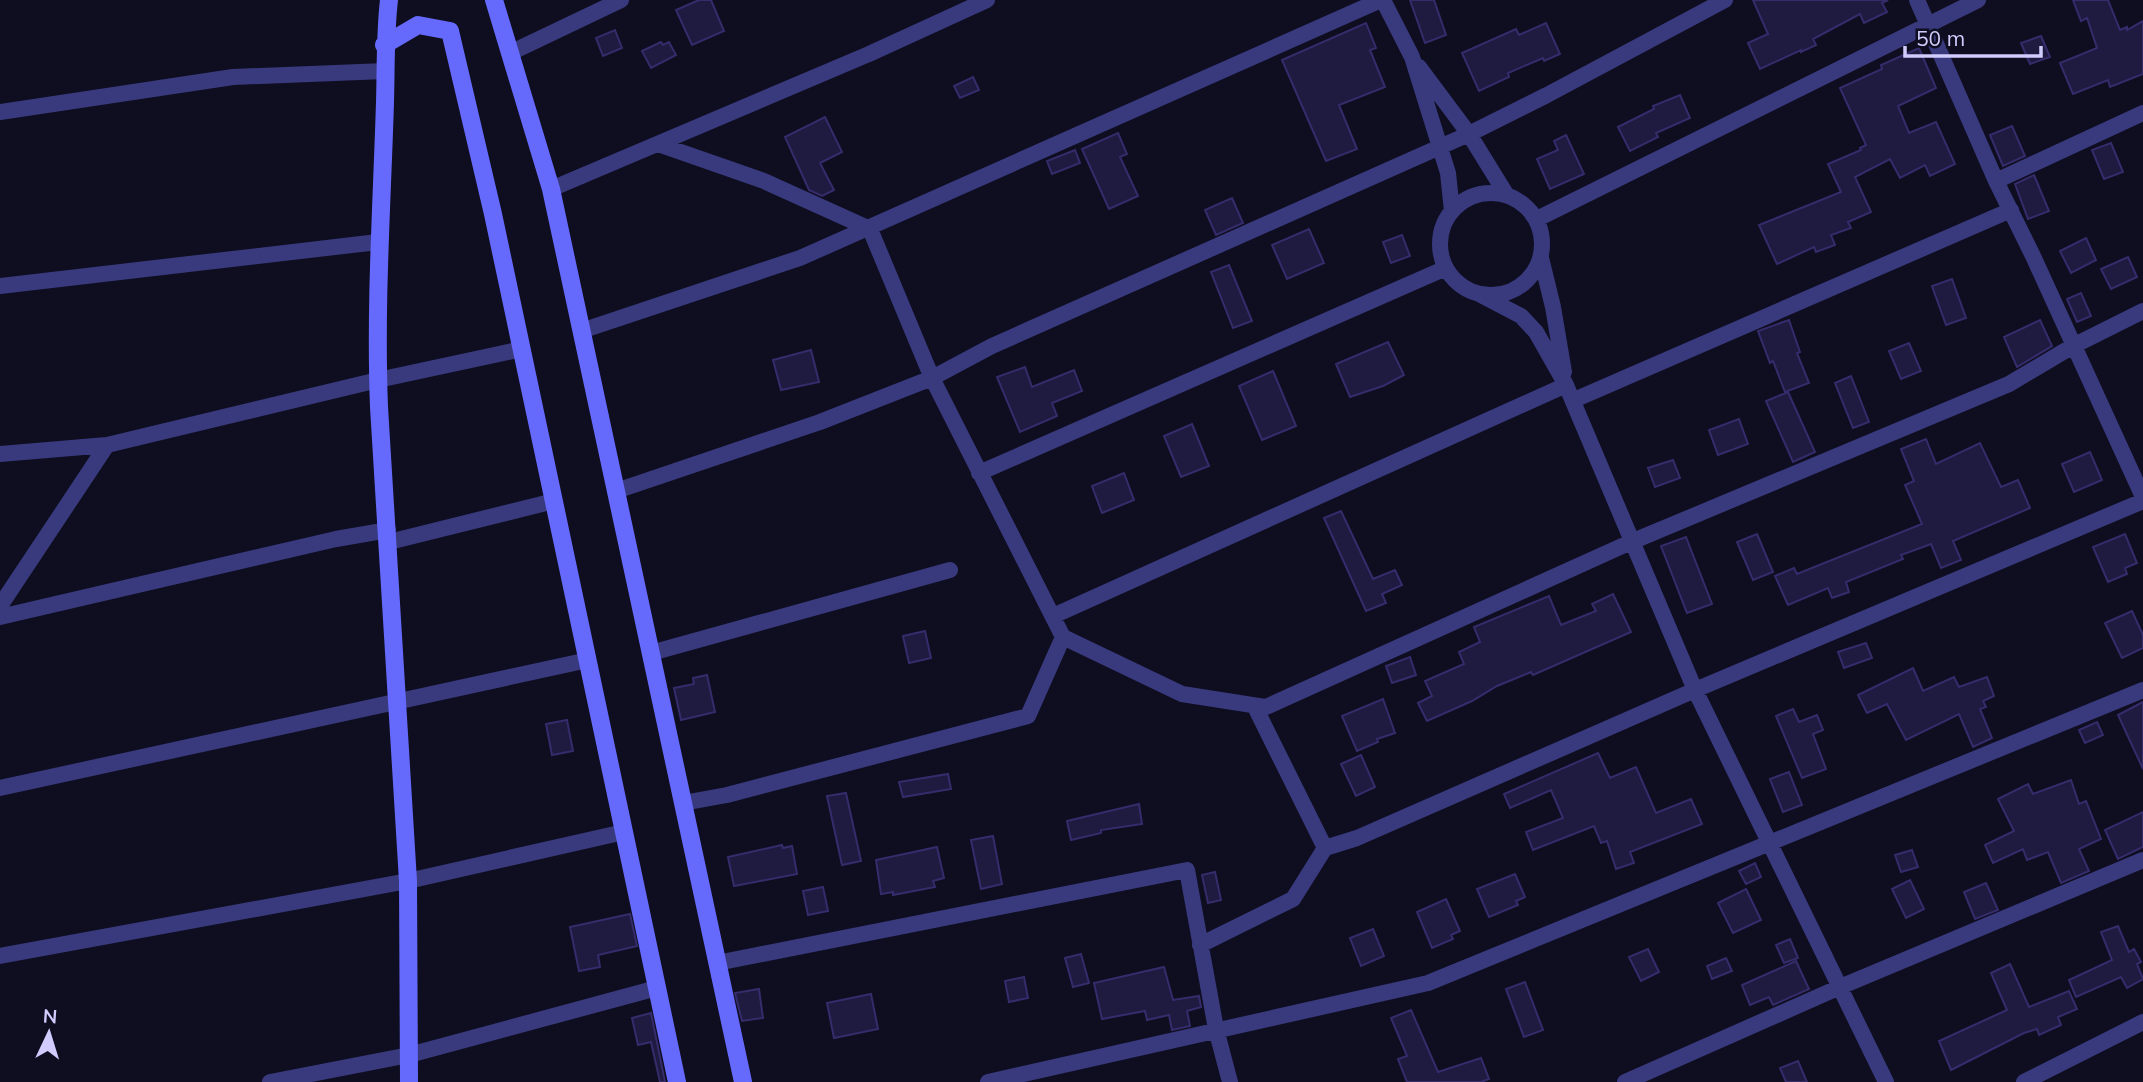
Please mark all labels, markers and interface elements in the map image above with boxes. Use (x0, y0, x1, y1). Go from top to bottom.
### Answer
scale bar (1905, 14, 2042, 58)
text: 50 m (1916, 25, 1965, 51)
north arrow (14, 998, 84, 1068)
text: N (42, 1004, 58, 1029)

